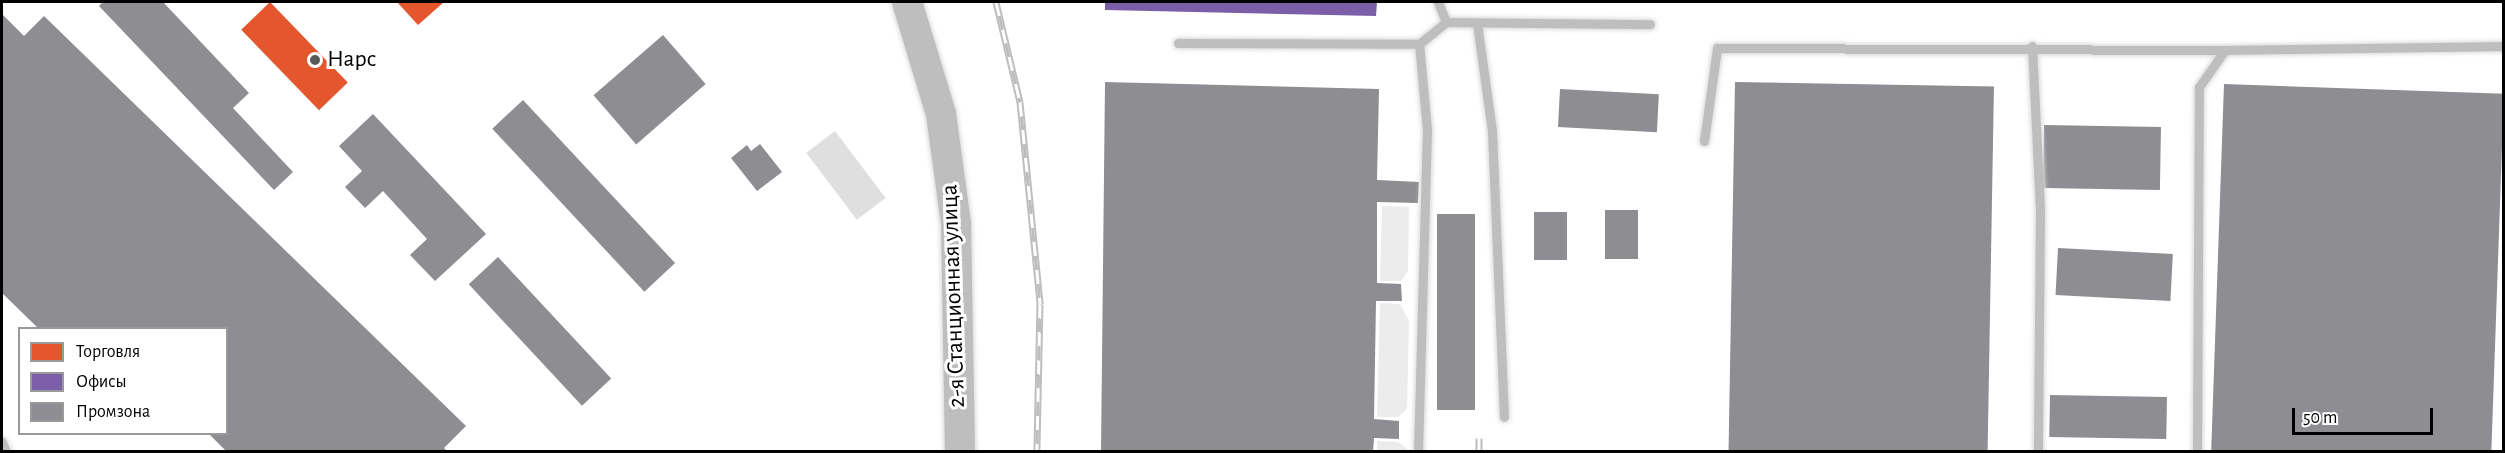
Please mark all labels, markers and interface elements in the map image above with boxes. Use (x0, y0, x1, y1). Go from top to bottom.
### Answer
place label: Нарс (327, 46, 376, 74)
marker: Нарс (308, 53, 322, 67)
street label: 2-я Станционная улица (936, 184, 972, 408)
legend (18, 327, 228, 435)
text: Торговля (76, 343, 140, 361)
text: Офисы (76, 373, 127, 391)
scale bar (2295, 396, 2436, 434)
text: Промзона (76, 403, 150, 421)
text: 50 m (2303, 409, 2337, 427)

